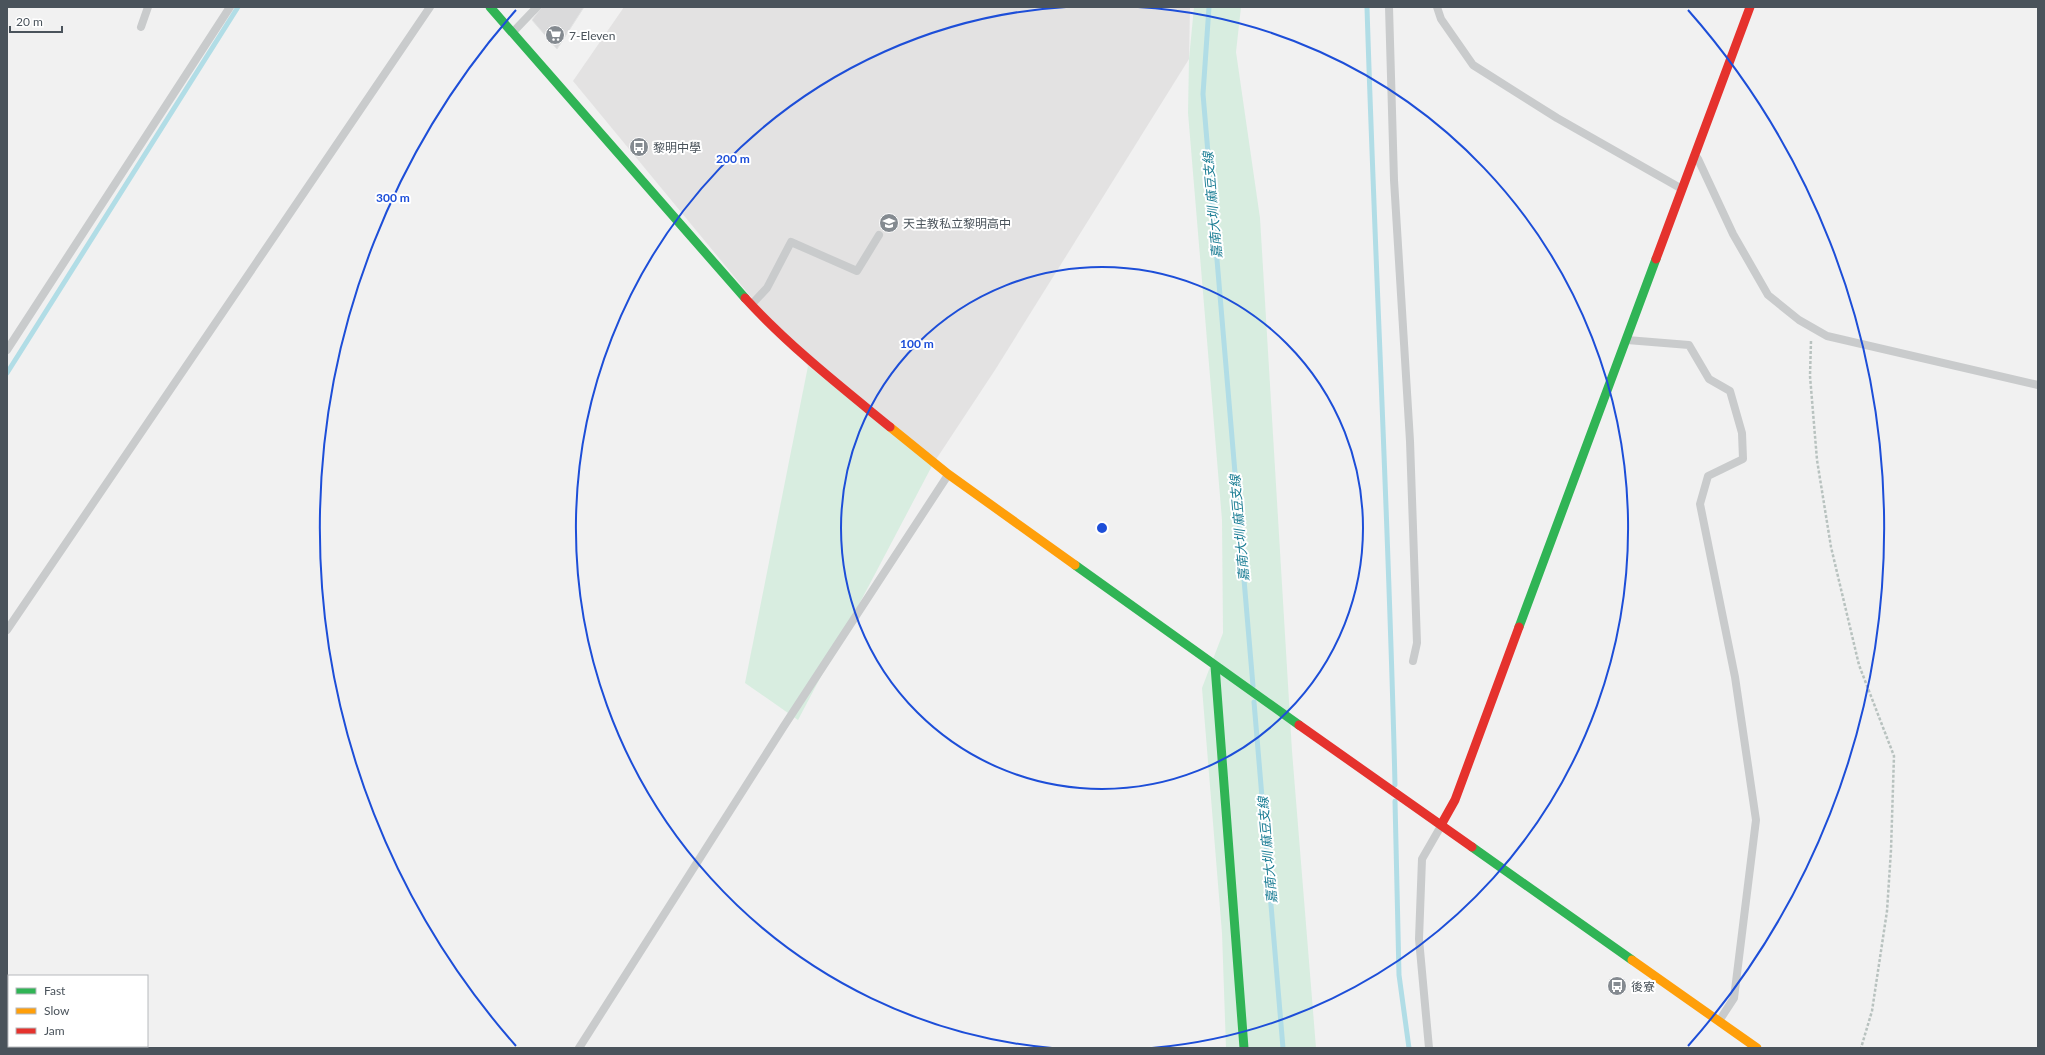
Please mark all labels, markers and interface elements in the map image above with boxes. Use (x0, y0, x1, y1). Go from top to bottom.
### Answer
scale bar (10, 8, 62, 34)
text: 20 m (16, 14, 43, 29)
supermarket icon: 7-Eleven (544, 24, 566, 46)
place label: 7-Eleven (569, 28, 615, 43)
bus stop icon: 黎明中學 (628, 136, 650, 158)
place label: 黎明中學 (653, 140, 701, 155)
water label: 嘉南大圳 麻豆支線 (1199, 149, 1225, 259)
text: 200 m (716, 151, 750, 166)
text: 300 m (376, 190, 410, 205)
school or university icon: 天主教私立黎明高中 (878, 212, 900, 234)
place label: 天主教私立黎明高中 (903, 216, 1011, 231)
text: 100 m (900, 336, 934, 351)
water label: 嘉南大圳 麻豆支線 (1226, 472, 1252, 582)
centre of rings (1095, 521, 1109, 535)
water label: 嘉南大圳 麻豆支線 (1254, 794, 1280, 904)
legend (8, 975, 148, 1047)
bus stop icon: 後寮 (1606, 975, 1628, 997)
place label: 後寮 (1631, 979, 1655, 994)
text: Fast (44, 983, 66, 998)
text: Slow (44, 1003, 70, 1018)
text: Jam (44, 1023, 65, 1038)

